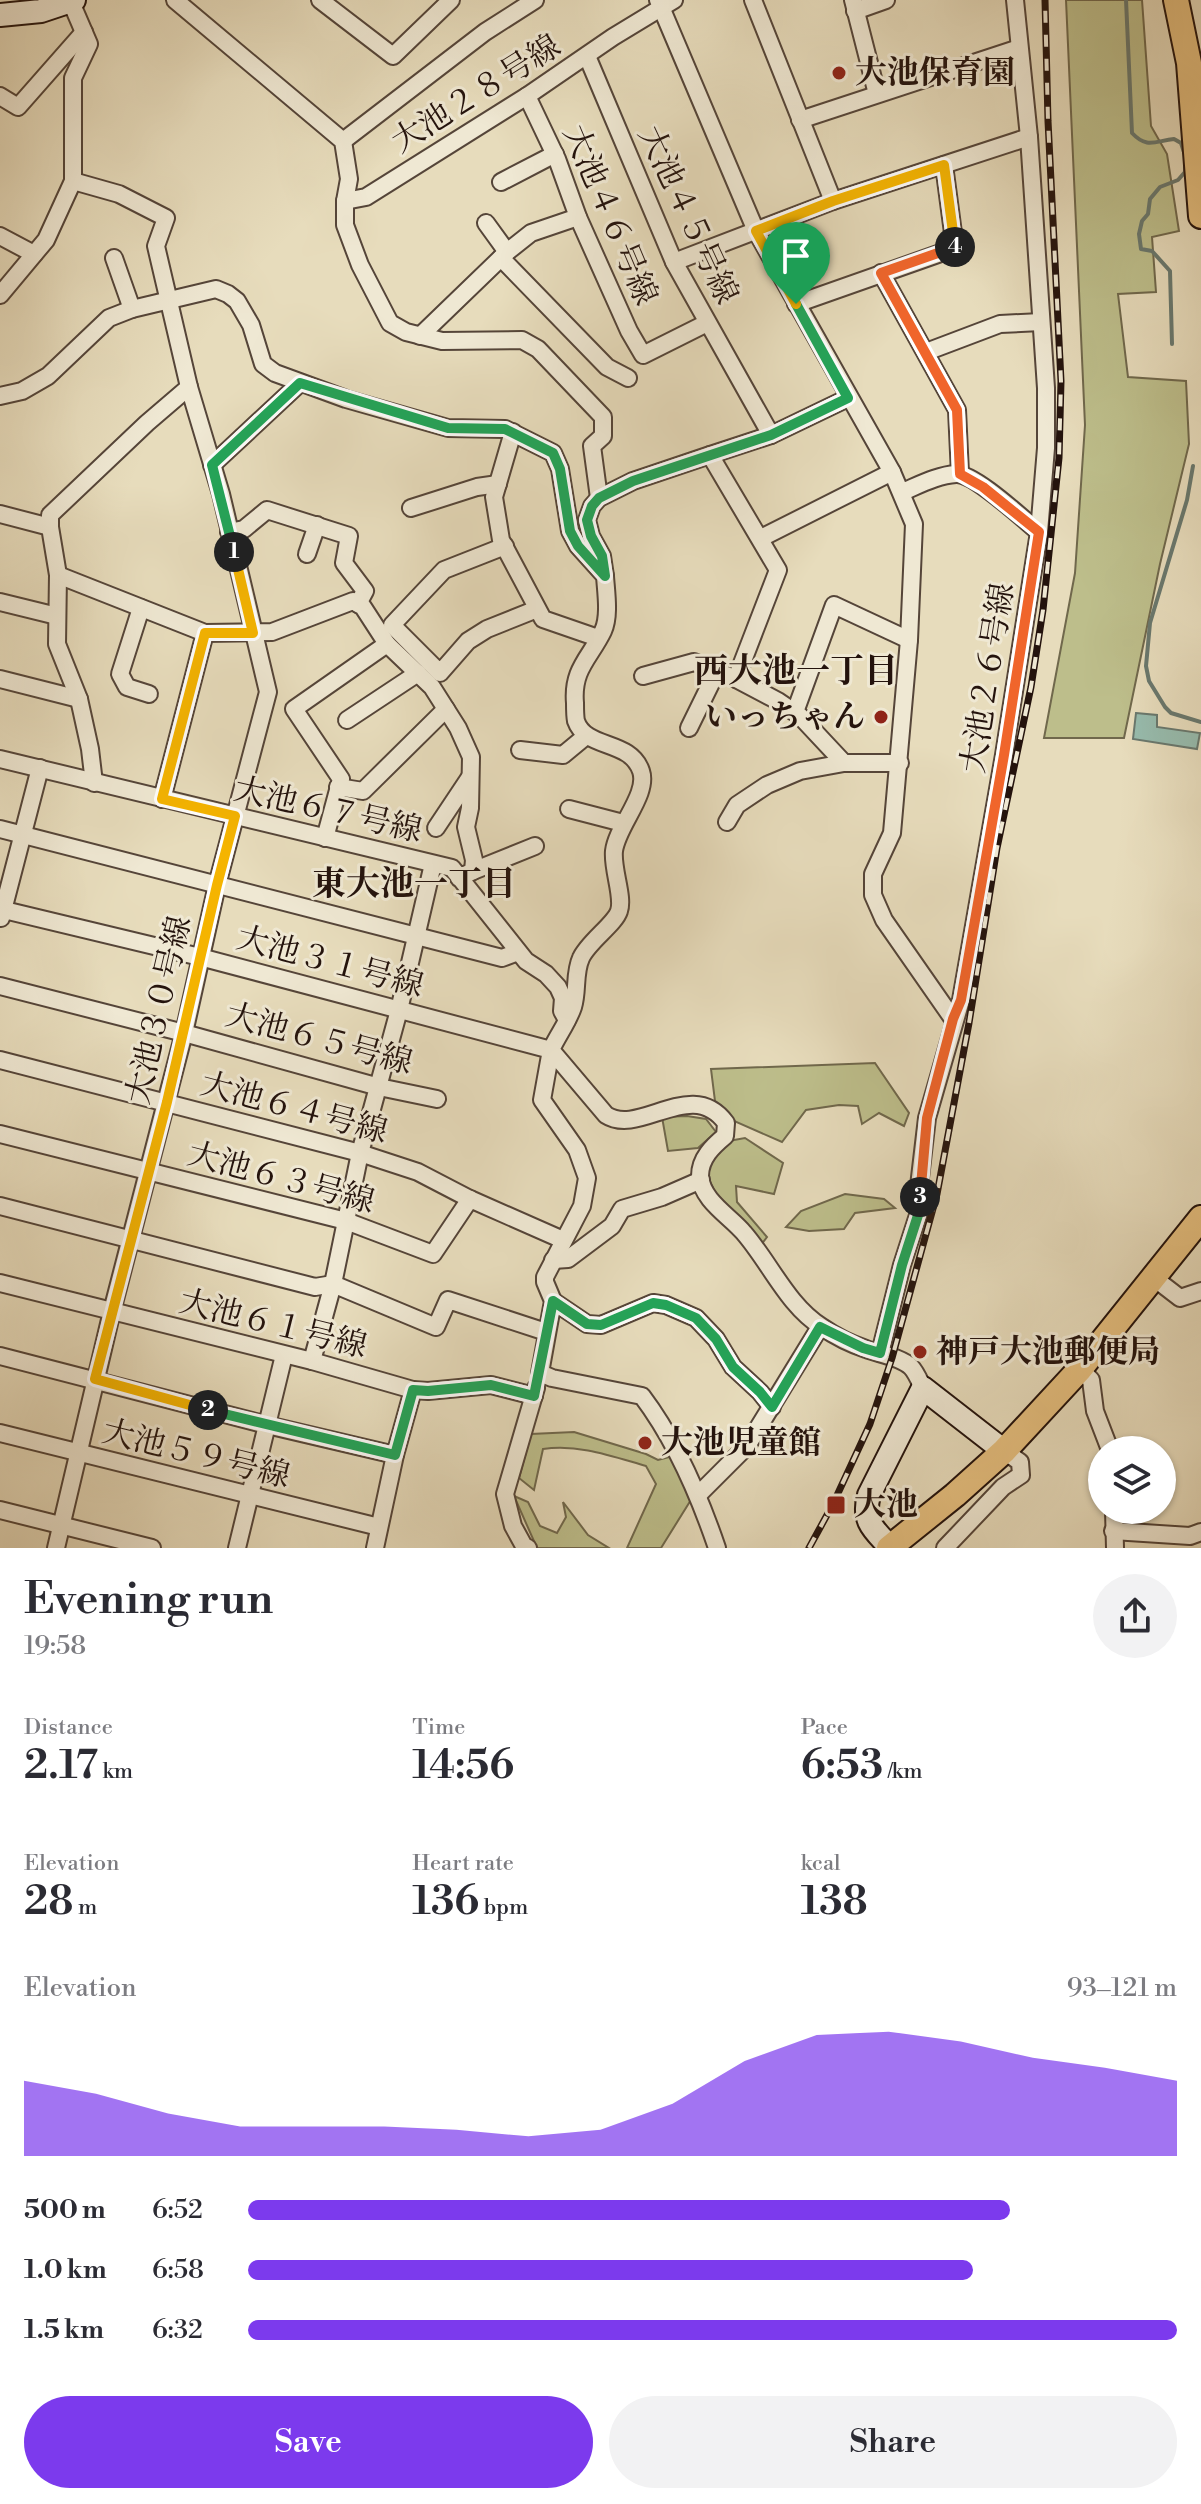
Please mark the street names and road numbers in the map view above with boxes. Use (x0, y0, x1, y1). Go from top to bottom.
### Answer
street label: 大池２８号線 (384, 26, 568, 162)
street label: 大池４６号線 (554, 119, 666, 311)
street label: 大池４５号線 (629, 120, 747, 310)
street label: 大池２６号線 (953, 580, 1023, 776)
street label: 大池６７号線 (230, 769, 426, 851)
street label: 大池３０号線 (118, 912, 200, 1108)
street label: 大池３１号線 (232, 918, 428, 1006)
street label: 大池６５号線 (221, 995, 417, 1083)
street label: 大池６４号線 (196, 1064, 392, 1152)
street label: 大池６３号線 (183, 1134, 379, 1222)
street label: 大池６１号線 (175, 1281, 371, 1367)
street label: 大池５９号線 (98, 1411, 294, 1497)

